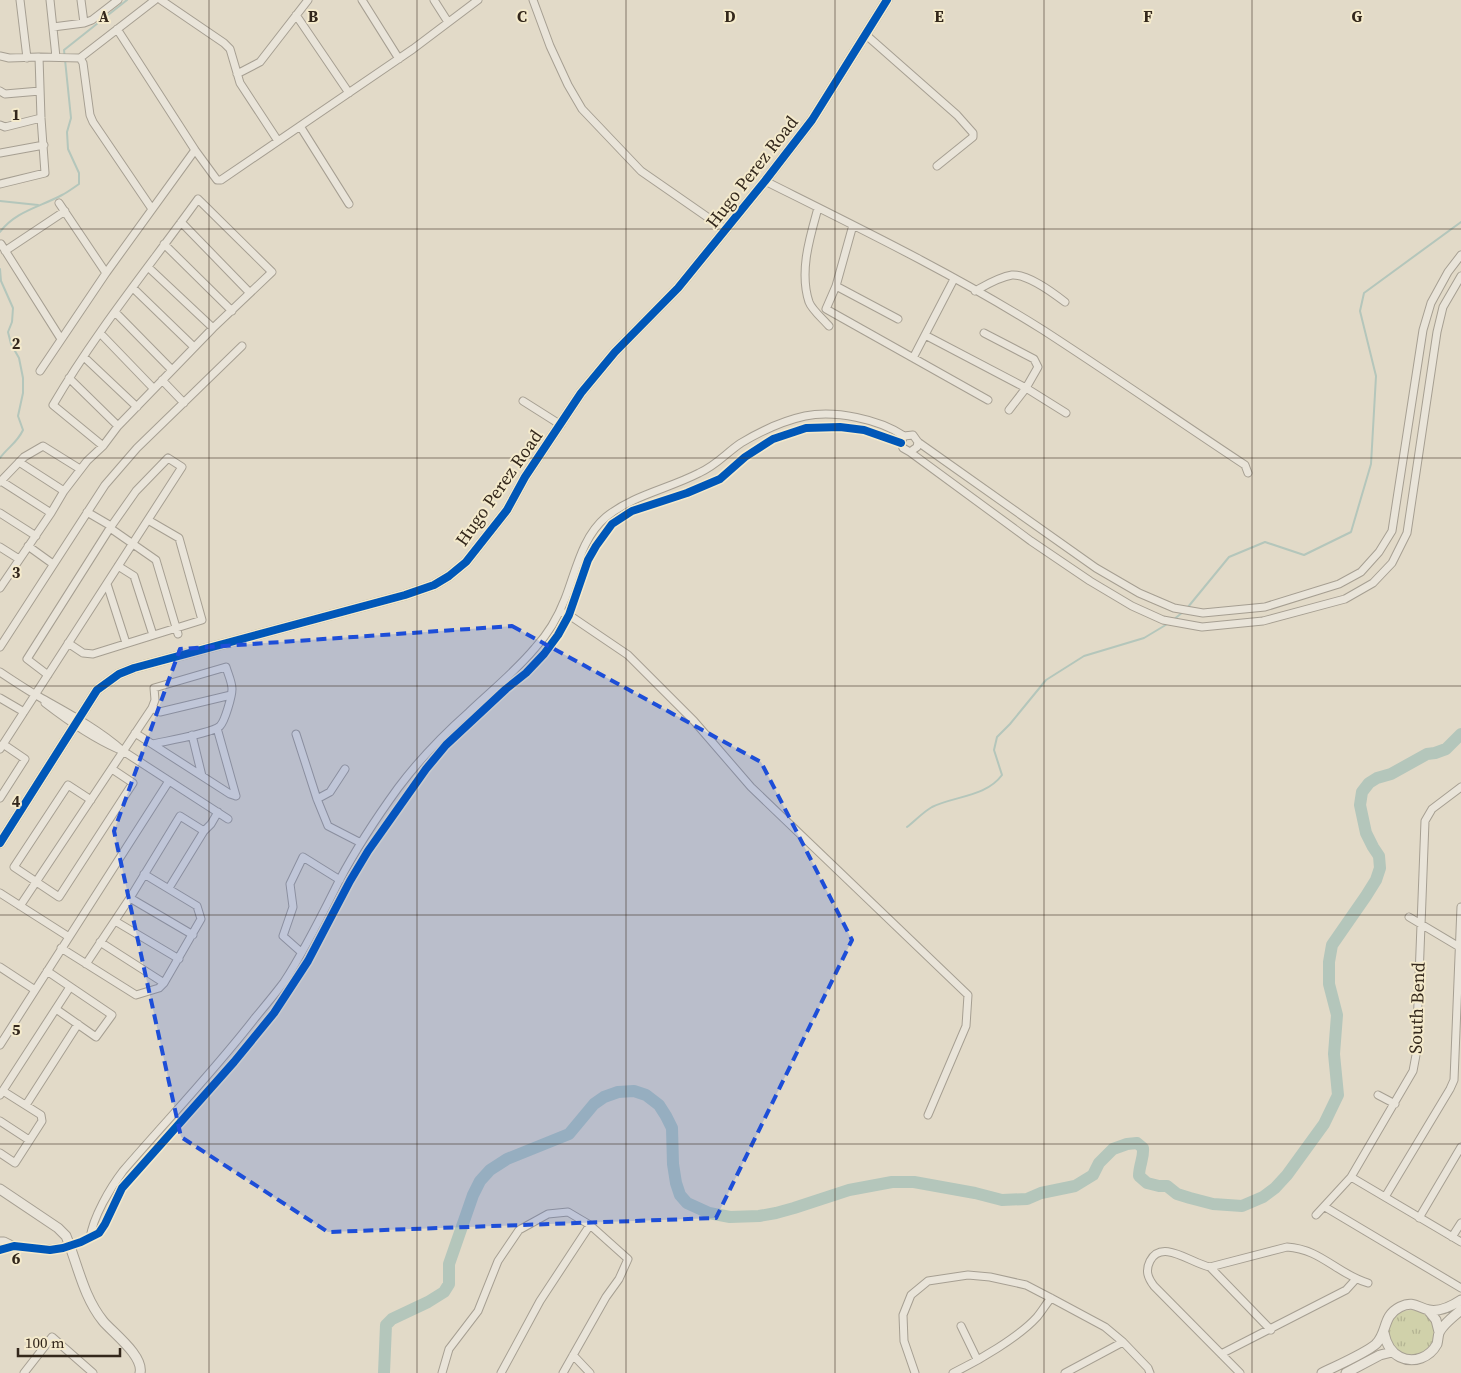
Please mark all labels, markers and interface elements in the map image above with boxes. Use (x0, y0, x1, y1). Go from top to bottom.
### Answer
text: A (99, 5, 110, 27)
text: B (308, 5, 319, 27)
text: C (517, 5, 527, 27)
text: D (724, 5, 736, 27)
text: E (934, 5, 944, 27)
text: F (1143, 5, 1153, 27)
text: G (1352, 5, 1363, 27)
text: 1 (12, 103, 20, 125)
street label: Hugo Perez Road (700, 110, 804, 233)
text: 2 (12, 332, 21, 354)
street label: Hugo Perez Road (449, 425, 548, 551)
text: 3 (12, 561, 21, 583)
text: 4 (12, 790, 21, 812)
street label: South Bend (1402, 962, 1431, 1054)
text: 5 (12, 1018, 21, 1040)
text: 6 (12, 1247, 21, 1269)
scale bar (18, 1326, 120, 1358)
text: 100 m (25, 1332, 65, 1353)

